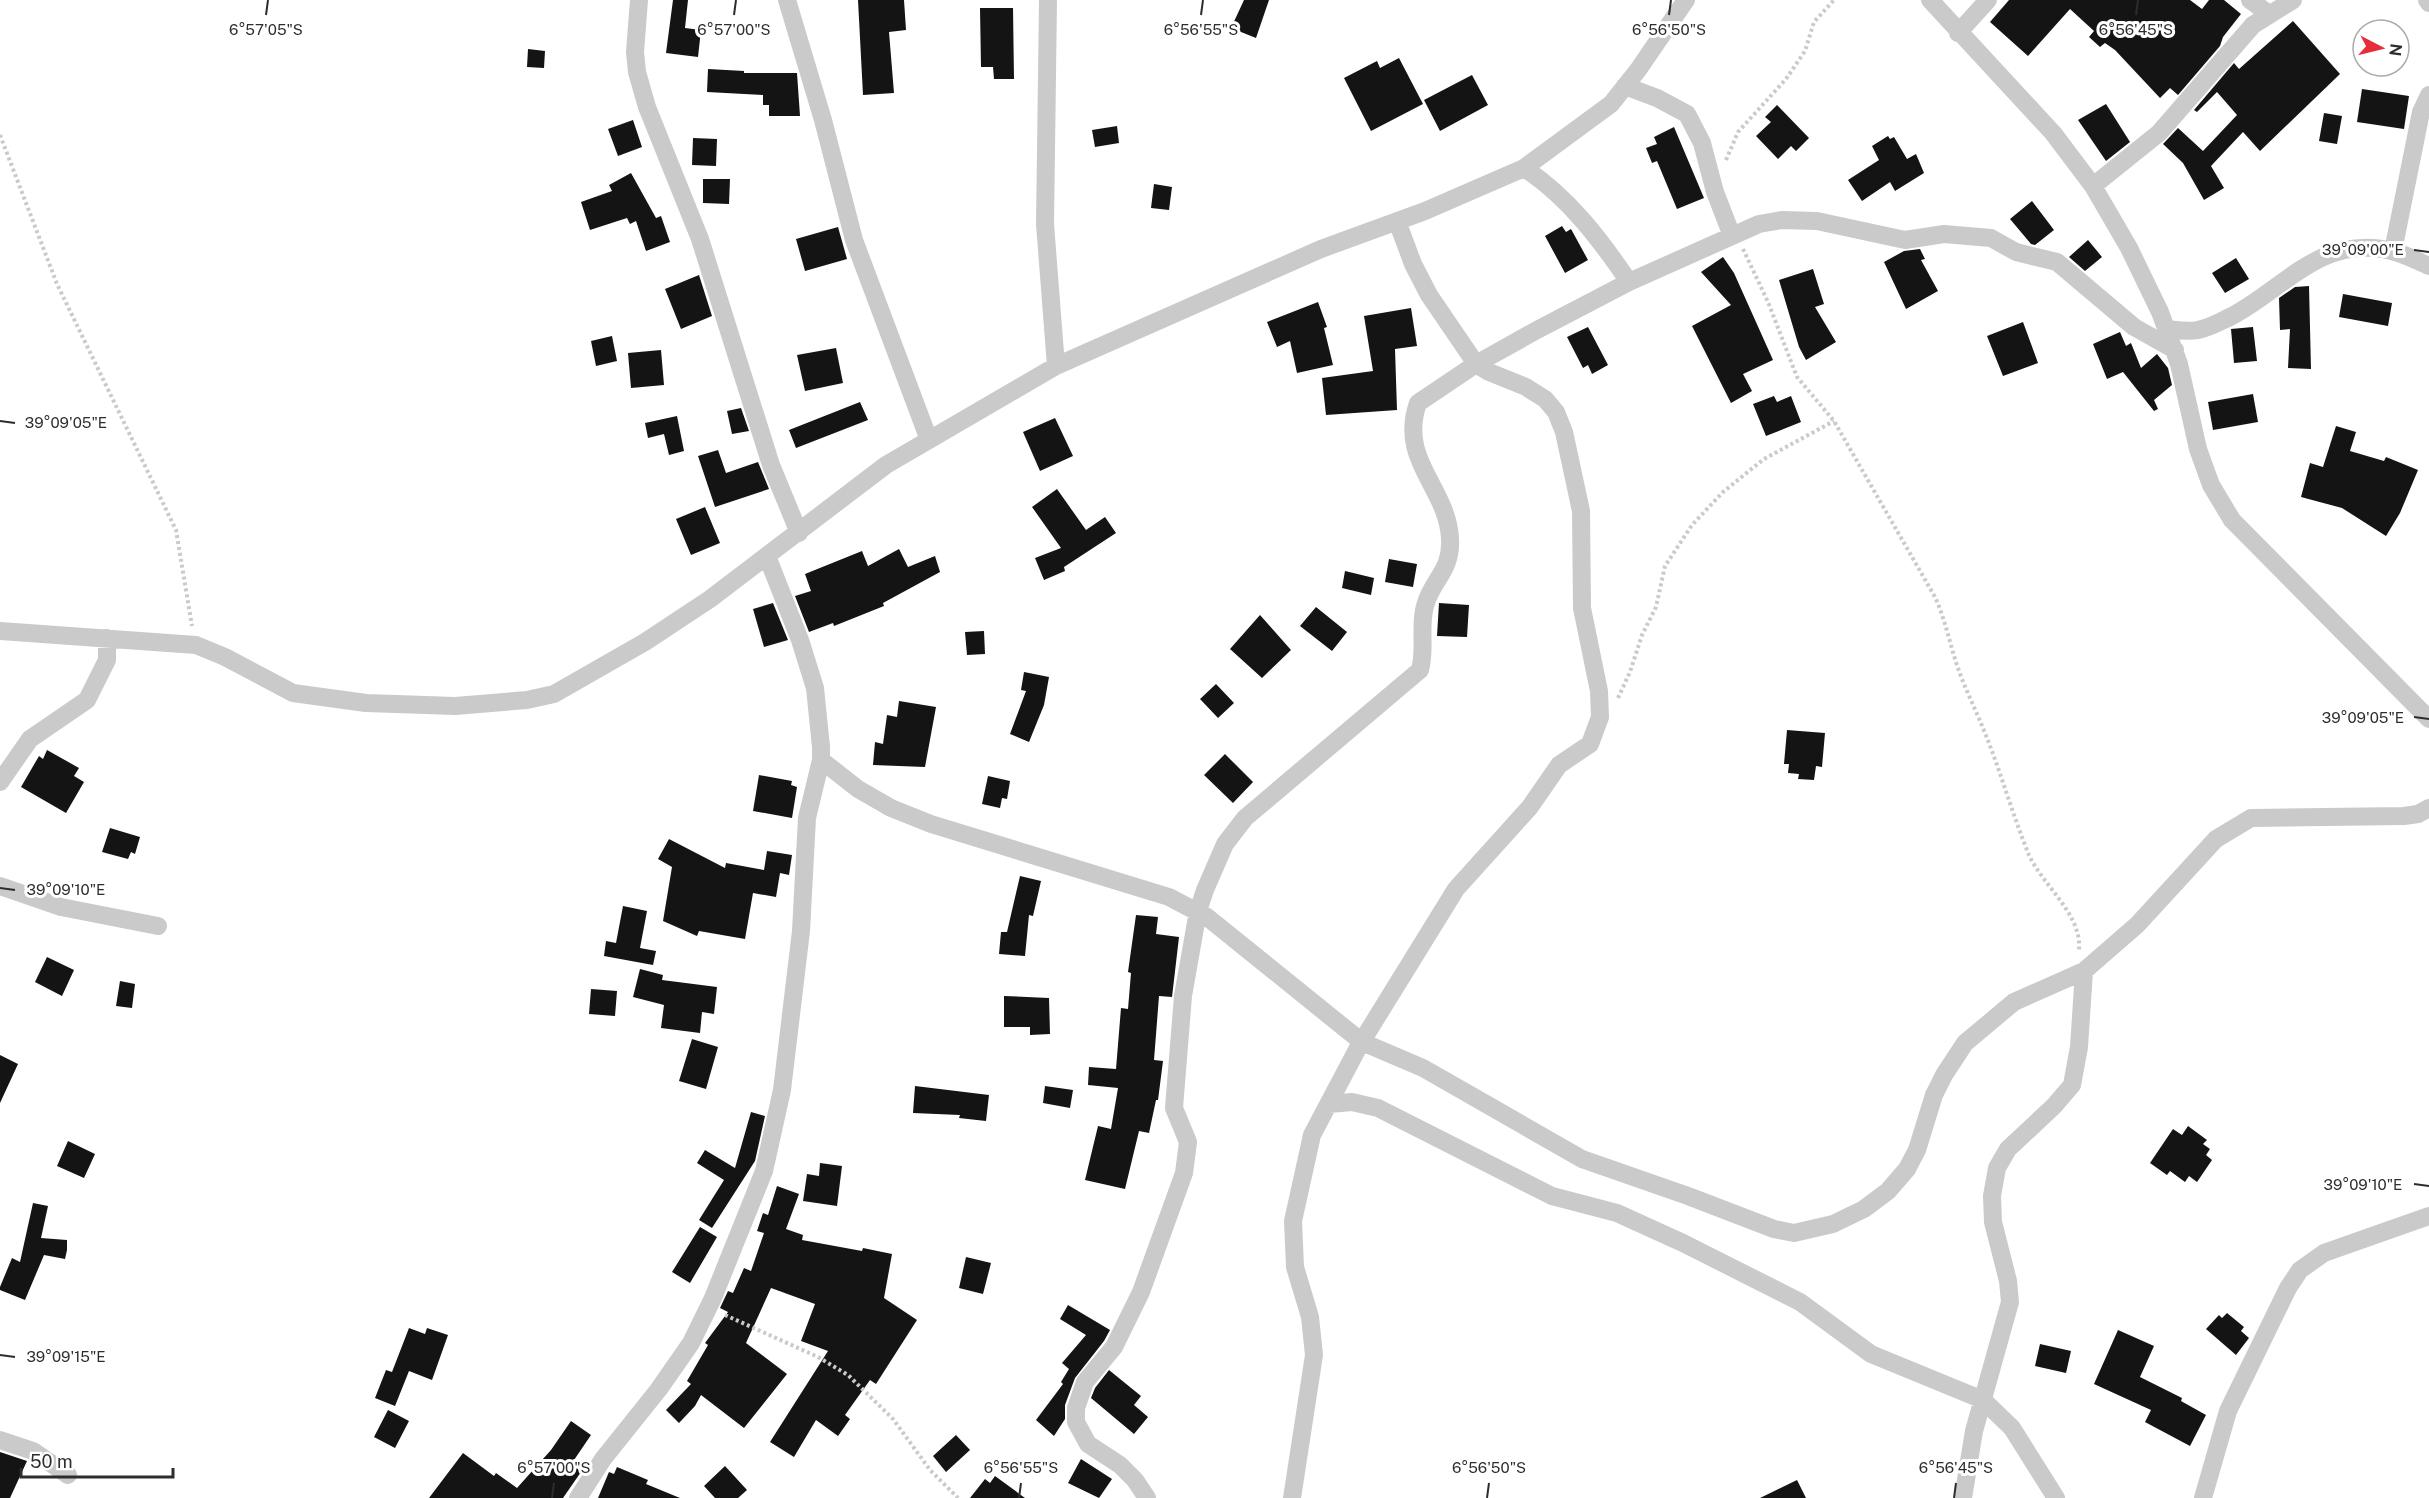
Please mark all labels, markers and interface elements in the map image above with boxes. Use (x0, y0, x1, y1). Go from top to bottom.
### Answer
north arrow (2351, 18, 2411, 78)
text: 6°57'05"S (229, 21, 303, 38)
text: 6°57'00"S (697, 21, 771, 38)
text: 6°56'55"S (1164, 21, 1238, 38)
text: 6°56'50"S (1632, 21, 1706, 38)
text: 6°56'45"S (2099, 21, 2173, 38)
text: N (2385, 42, 2406, 57)
text: 39°09'00"E (2322, 241, 2404, 258)
text: 39°09'05"E (25, 414, 107, 431)
text: 39°09'05"E (2322, 709, 2404, 726)
text: 39°09'10"E (27, 881, 105, 898)
text: 39°09'10"E (2324, 1176, 2402, 1193)
text: 39°09'15"E (26, 1348, 106, 1365)
scale bar (21, 1441, 172, 1479)
text: 50 m (30, 1451, 73, 1472)
text: 6°57'00"S (517, 1459, 591, 1476)
text: 6°56'55"S (984, 1459, 1058, 1476)
text: 6°56'50"S (1452, 1459, 1526, 1476)
text: 6°56'45"S (1919, 1459, 1993, 1476)

